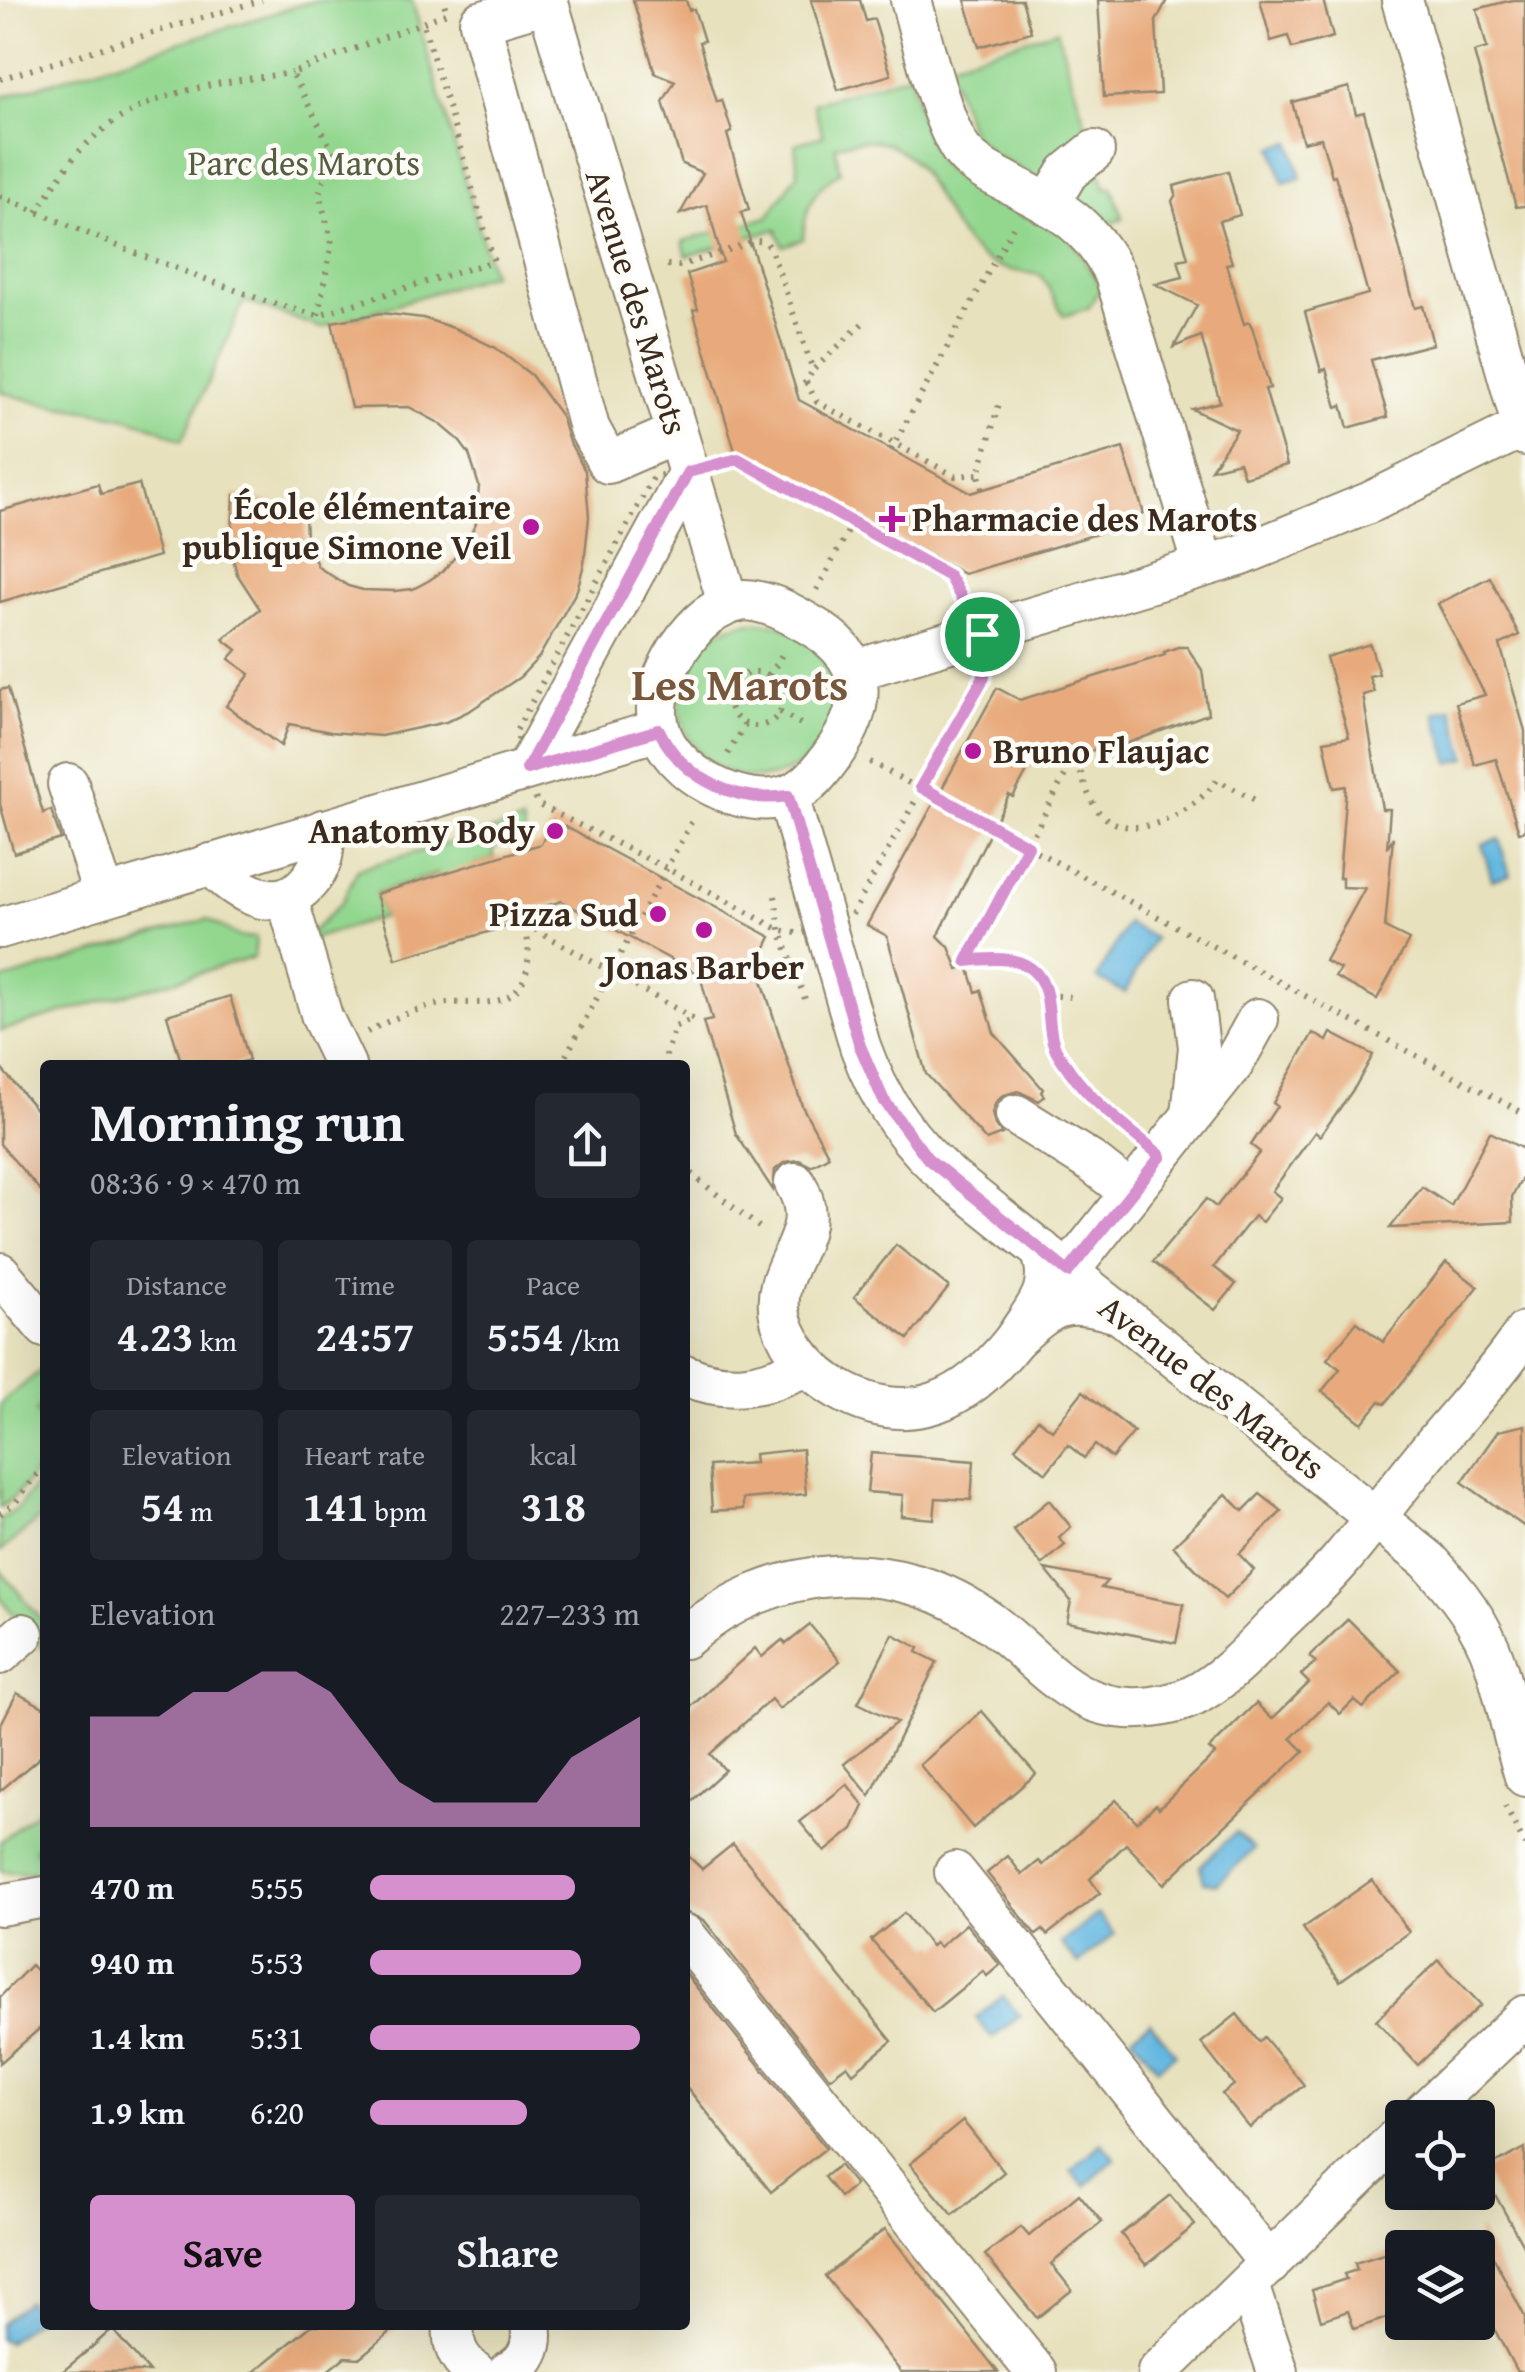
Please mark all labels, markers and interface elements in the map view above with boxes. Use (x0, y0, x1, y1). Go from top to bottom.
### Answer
park label: Parc des Marots (188, 137, 420, 188)
street label: Avenue des Marots (573, 163, 702, 441)
place label: École élémentaire publique Simone Veil (182, 481, 511, 572)
place label: Pharmacie des Marots (912, 493, 1257, 544)
marker: Pharmacie des Marots (881, 508, 903, 530)
marker: École élémentaire publique Simone Veil (520, 516, 542, 538)
pin (940, 592, 1025, 677)
icon: arrive (955, 607, 1010, 662)
district label: Les Marots (632, 651, 848, 716)
place label: Bruno Flaujac (993, 725, 1209, 776)
marker: Bruno Flaujac (962, 740, 984, 762)
place label: Anatomy Body (308, 805, 535, 856)
marker: Anatomy Body (544, 820, 566, 842)
place label: Pizza Sud (489, 888, 639, 939)
marker: Pizza Sud (647, 903, 669, 925)
marker: Jonas Barber (693, 919, 715, 941)
place label: Jonas Barber (599, 941, 804, 992)
text: Morning run (90, 1081, 404, 1161)
button: share (535, 1093, 640, 1198)
text: 08:36 · 9 × 470 m (90, 1159, 301, 1206)
text: Distance (126, 1264, 227, 1305)
text: Time (335, 1264, 395, 1305)
text: Pace (526, 1264, 580, 1305)
street label: Avenue des Marots (1088, 1282, 1336, 1491)
text: 4.23 (116, 1305, 194, 1366)
text: 24:57 (316, 1305, 414, 1366)
text: 5:54 (487, 1305, 564, 1366)
text: km (194, 1320, 237, 1361)
text: /km (564, 1320, 620, 1361)
text: Elevation (122, 1434, 231, 1475)
text: Heart rate (305, 1434, 425, 1475)
text: kcal (529, 1434, 577, 1475)
text: 54 (140, 1475, 184, 1536)
text: 141 (303, 1475, 368, 1536)
text: 318 (521, 1475, 586, 1536)
text: m (184, 1490, 213, 1531)
text: bpm (368, 1490, 427, 1531)
text: Elevation (90, 1590, 215, 1637)
text: 227–233 m (499, 1590, 640, 1637)
text: 470 m (90, 1864, 174, 1911)
text: 5:55 (250, 1864, 304, 1911)
text: 940 m (90, 1939, 174, 1986)
text: 5:53 (250, 1939, 304, 1986)
text: 1.4 km (90, 2014, 185, 2061)
text: 5:31 (250, 2014, 304, 2061)
text: 1.9 km (90, 2089, 185, 2136)
text: 6:20 (250, 2089, 304, 2136)
map controls (1385, 2100, 1495, 2340)
button: locate (1385, 2100, 1495, 2210)
button: Save (90, 2195, 355, 2310)
button: Share (375, 2195, 640, 2310)
button: layers (1385, 2230, 1495, 2340)

